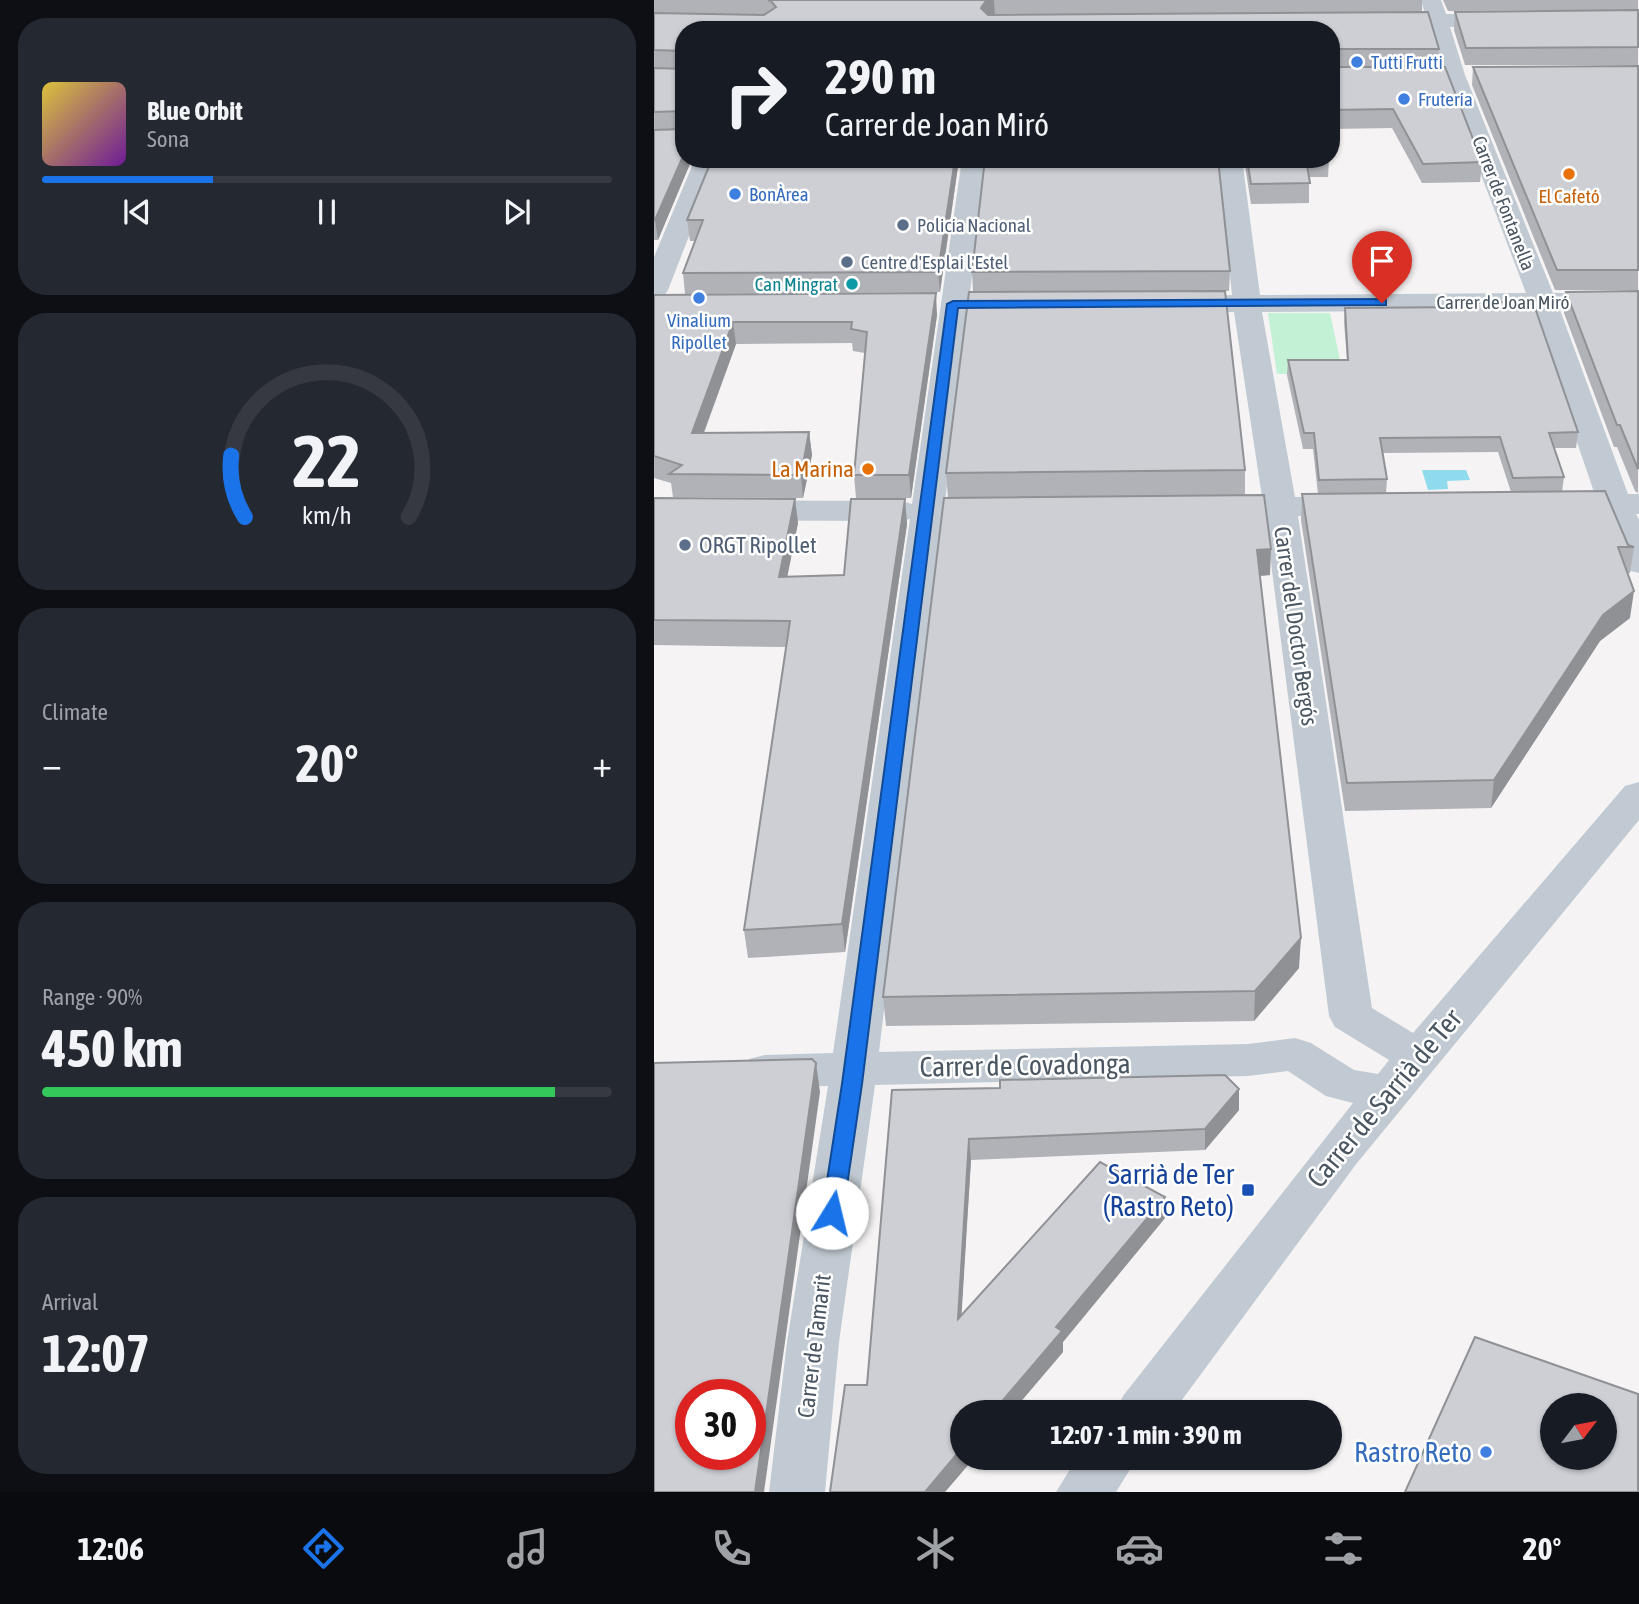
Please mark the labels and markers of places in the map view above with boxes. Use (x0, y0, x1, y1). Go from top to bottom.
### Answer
place label: Tutti Frutti (1371, 51, 1443, 73)
marker: Tutti Frutti (1349, 54, 1365, 70)
place label: Frutería (1418, 88, 1473, 110)
marker: Frutería (1396, 91, 1412, 107)
marker: El Cafetó (1561, 166, 1577, 182)
place label: BonÀrea (749, 183, 809, 205)
place label: El Cafetó (1538, 185, 1600, 207)
marker: BonÀrea (727, 186, 743, 202)
place label: Policia Nacional (917, 214, 1031, 236)
marker: Policia Nacional (895, 217, 911, 233)
pin (1352, 231, 1412, 303)
place label: Centre d'Esplai l'Estel (861, 251, 1008, 273)
marker: Centre d'Esplai l'Estel (839, 254, 855, 270)
place label: Can Mingrat (755, 273, 838, 295)
marker: Can Mingrat (844, 276, 860, 292)
marker: Vinalium Ripollet (691, 290, 707, 306)
place label: Vinalium Ripollet (667, 309, 731, 353)
place label: La Marina (771, 456, 854, 482)
marker: La Marina (860, 461, 876, 477)
place label: ORGT Ripollet (699, 532, 817, 558)
marker: ORGT Ripollet (677, 537, 693, 553)
place label: Sarrià de Ter (Rastro Reto) (1103, 1158, 1235, 1222)
marker: Sarrià de Ter (Rastro Reto) (1240, 1182, 1256, 1198)
place label: Rastro Reto (1354, 1436, 1472, 1468)
marker: Rastro Reto (1478, 1444, 1494, 1460)

